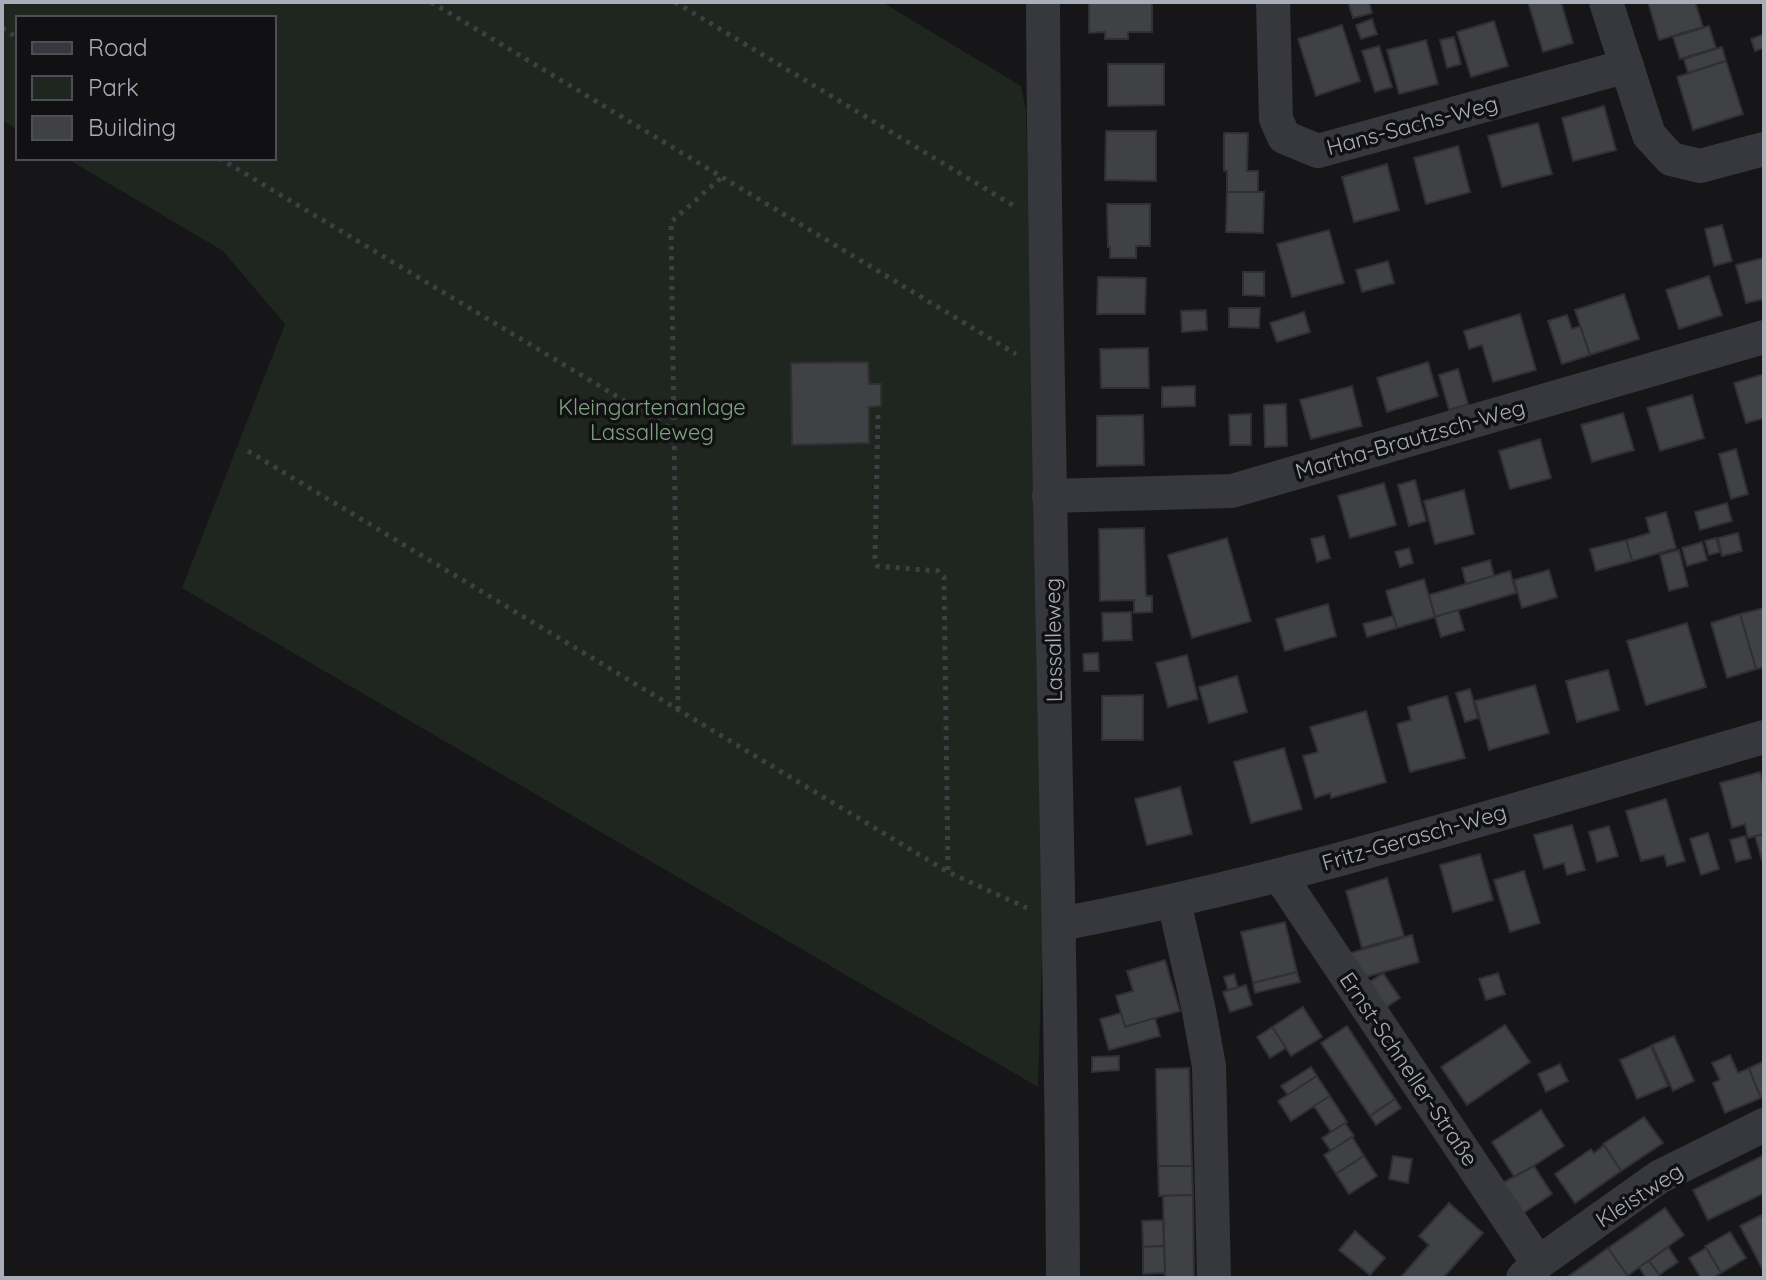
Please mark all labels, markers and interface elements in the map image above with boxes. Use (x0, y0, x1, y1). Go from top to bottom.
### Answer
legend (16, 16, 276, 160)
text: Road (88, 32, 148, 62)
text: Park (88, 72, 139, 102)
street label: Hans-Sachs-Weg (1323, 89, 1501, 161)
text: Building (88, 112, 176, 142)
park label: Kleingartenanlage Lassalleweg (558, 393, 746, 446)
street label: Martha-Brautzsch-Weg (1292, 393, 1528, 485)
street label: Lassalleweg (1038, 578, 1068, 702)
street label: Fritz-Gerasch-Weg (1318, 797, 1510, 877)
street label: Ernst-Schneller-Straße (1334, 967, 1484, 1171)
street label: Kleistweg (1590, 1157, 1688, 1233)

